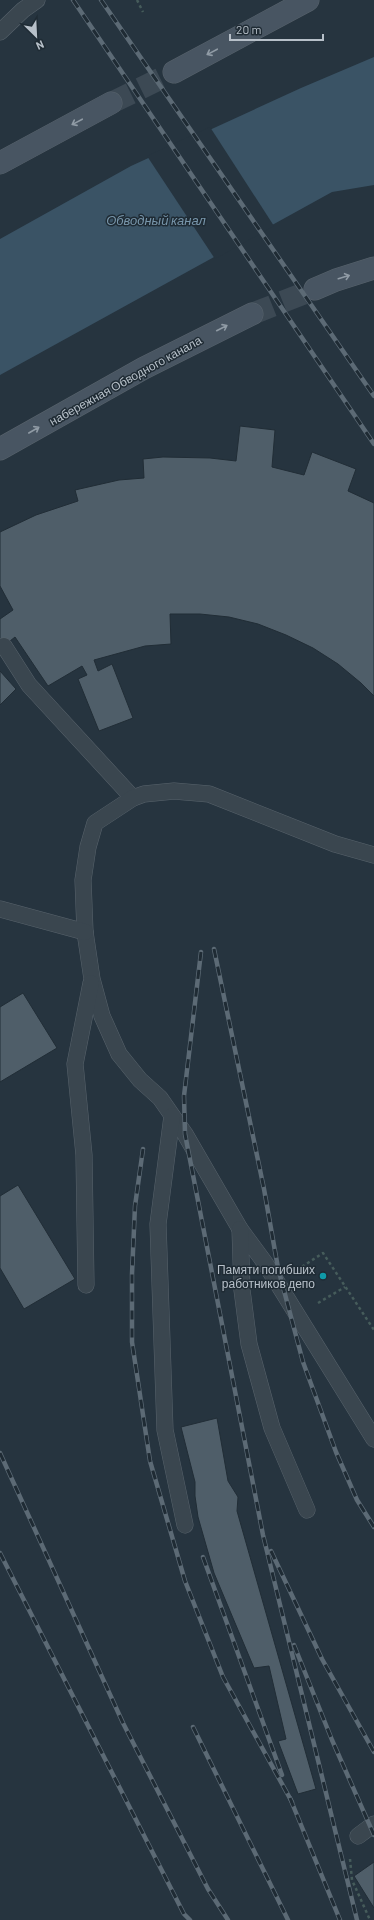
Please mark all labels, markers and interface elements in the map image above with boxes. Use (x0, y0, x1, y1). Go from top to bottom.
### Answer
north arrow (16, 16, 56, 56)
scale bar (230, 16, 323, 42)
text: 20 m (236, 22, 262, 36)
text: N (34, 38, 46, 53)
one-way arrow (206, 48, 218, 56)
one-way arrow (71, 118, 83, 126)
water label: Обводный канал (106, 212, 207, 228)
one-way arrow (337, 273, 350, 280)
one-way arrow (216, 324, 228, 331)
street label: набережная Обводного канала (47, 332, 204, 429)
one-way arrow (28, 425, 40, 433)
place label: Памяти погибших работников депо (217, 1262, 315, 1291)
marker: Памяти погибших работников депо (318, 1271, 328, 1281)

